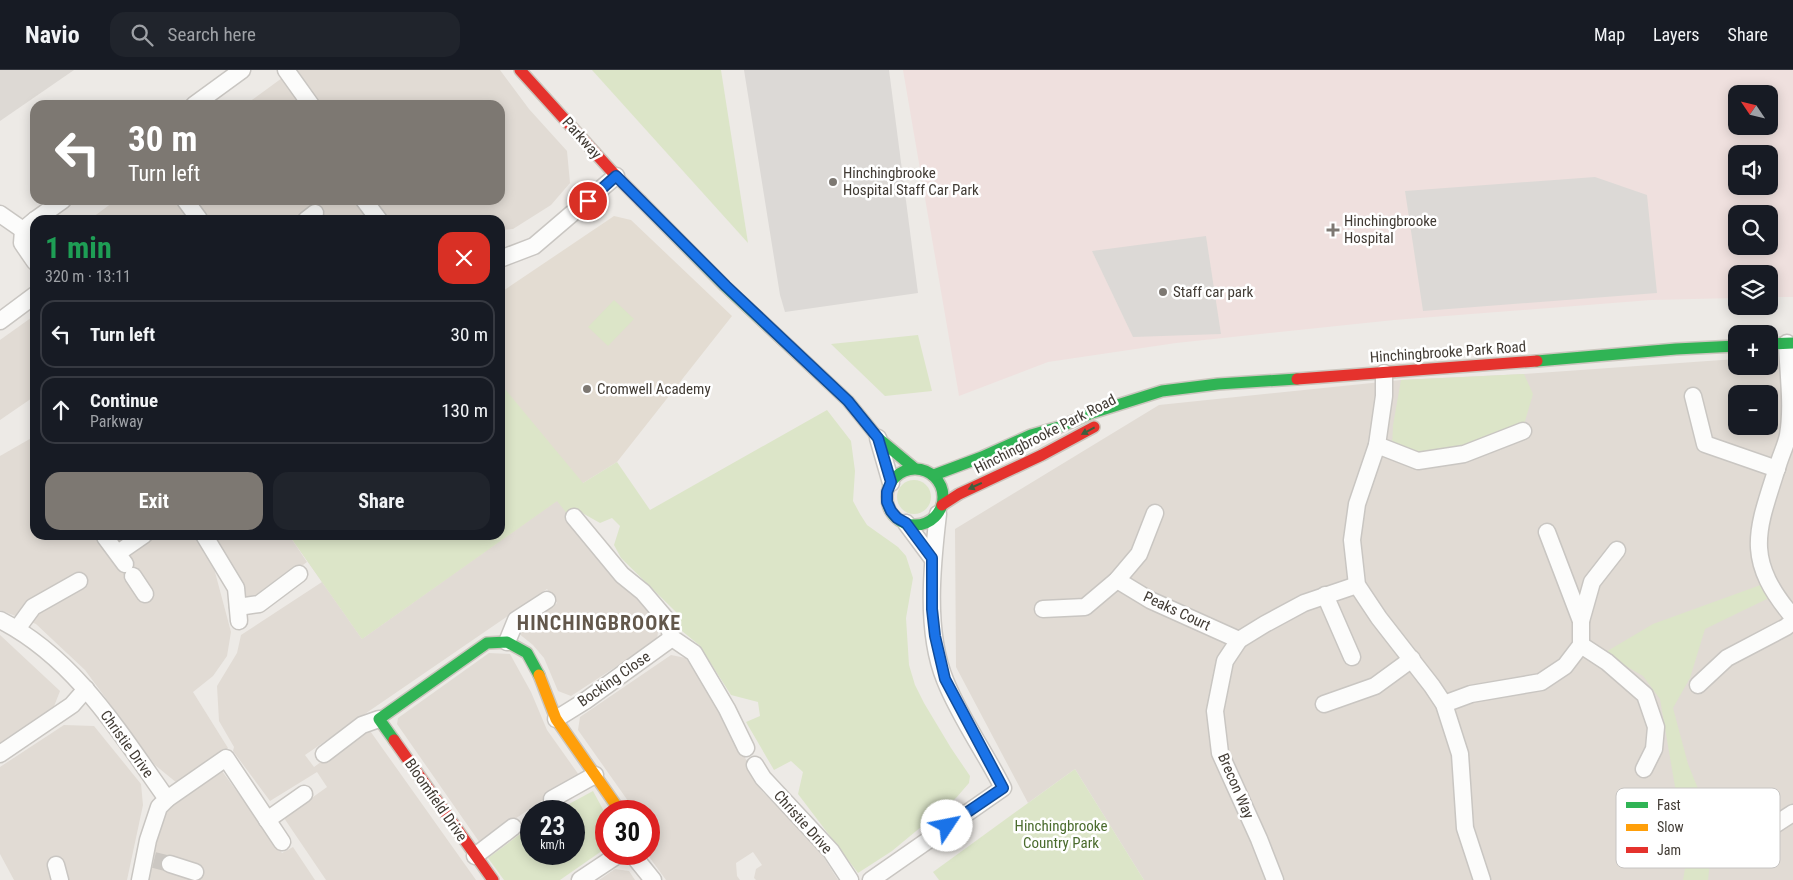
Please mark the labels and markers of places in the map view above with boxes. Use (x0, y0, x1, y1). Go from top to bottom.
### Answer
place label: Hinchingbrooke Hospital Staff Car Park (843, 164, 979, 199)
marker: Hinchingbrooke Hospital Staff Car Park (827, 176, 839, 188)
pin (567, 180, 609, 222)
place label: Hinchingbrooke Hospital (1344, 212, 1437, 247)
marker: Hinchingbrooke Hospital (1326, 223, 1340, 237)
place label: Staff car park (1173, 283, 1254, 301)
marker: Staff car park (1157, 286, 1169, 298)
place label: Cromwell Academy (597, 380, 711, 398)
marker: Cromwell Academy (581, 383, 593, 395)

